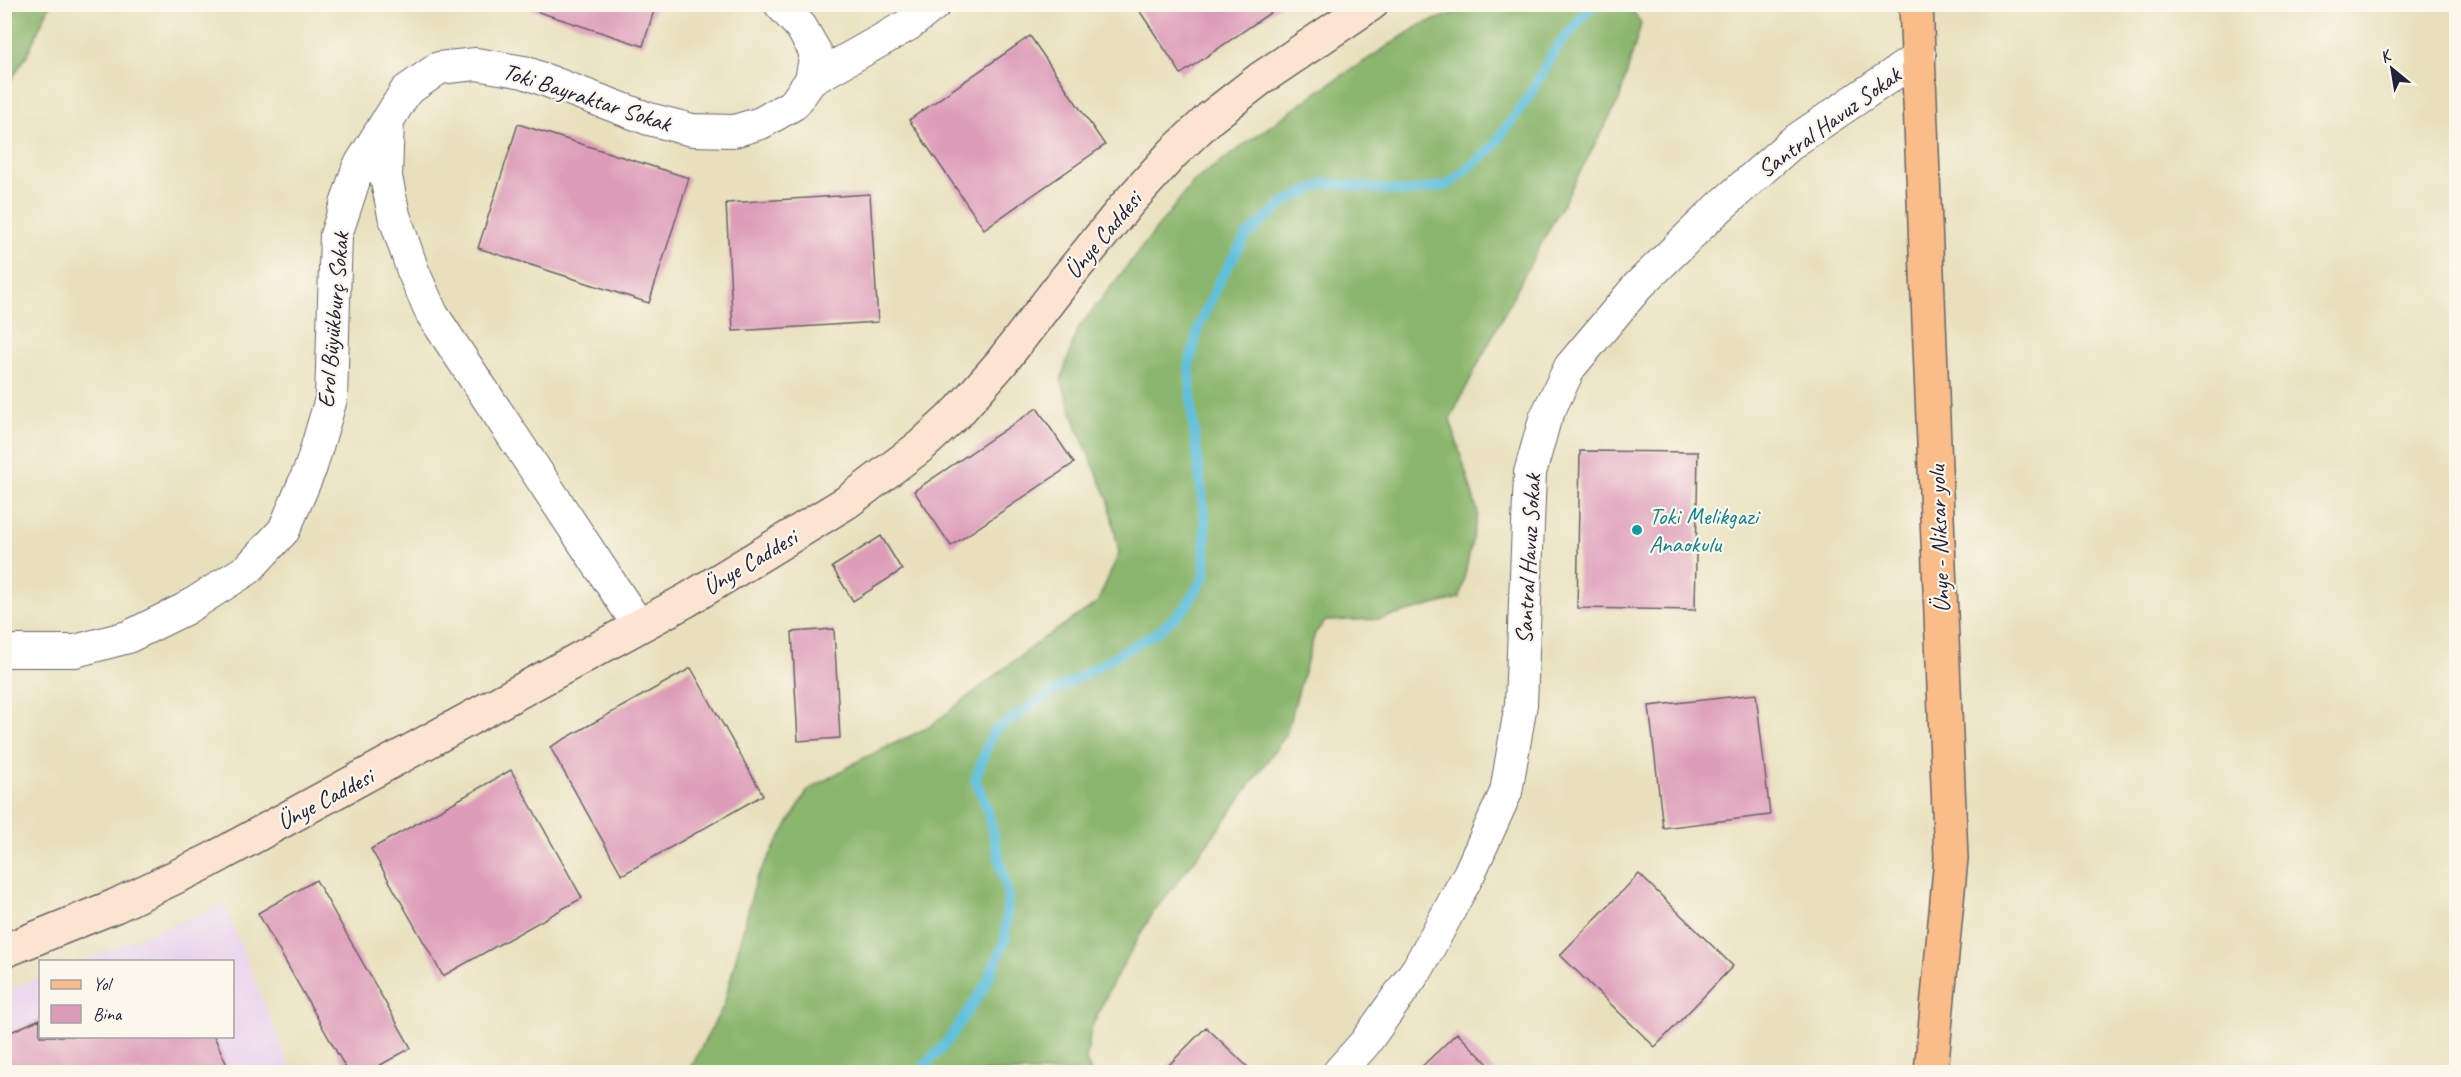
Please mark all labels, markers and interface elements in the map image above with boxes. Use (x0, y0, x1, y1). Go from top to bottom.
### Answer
north arrow (2362, 39, 2422, 99)
text: K (2376, 44, 2397, 68)
street label: Toki Bayraktar Sokak (499, 56, 677, 139)
street label: Santral Havuz Sokak (1751, 59, 1908, 184)
street label: Ünye Caddesi (1058, 183, 1150, 285)
street label: Erol Büyükburç Sokak (310, 229, 356, 409)
street label: Ünye - Niksar yolu (1921, 463, 1957, 613)
street label: Santral Havuz Sokak (1509, 471, 1548, 645)
place label: Toki Melikgazi Anaokulu (1649, 501, 1761, 559)
street label: Ünye Caddesi (698, 521, 805, 602)
marker: Toki Melikgazi Anaokulu (1630, 523, 1644, 537)
street label: Ünye Caddesi (272, 760, 380, 837)
legend (39, 960, 234, 1038)
text: Yol (93, 973, 113, 995)
text: Bina (93, 1003, 123, 1025)

